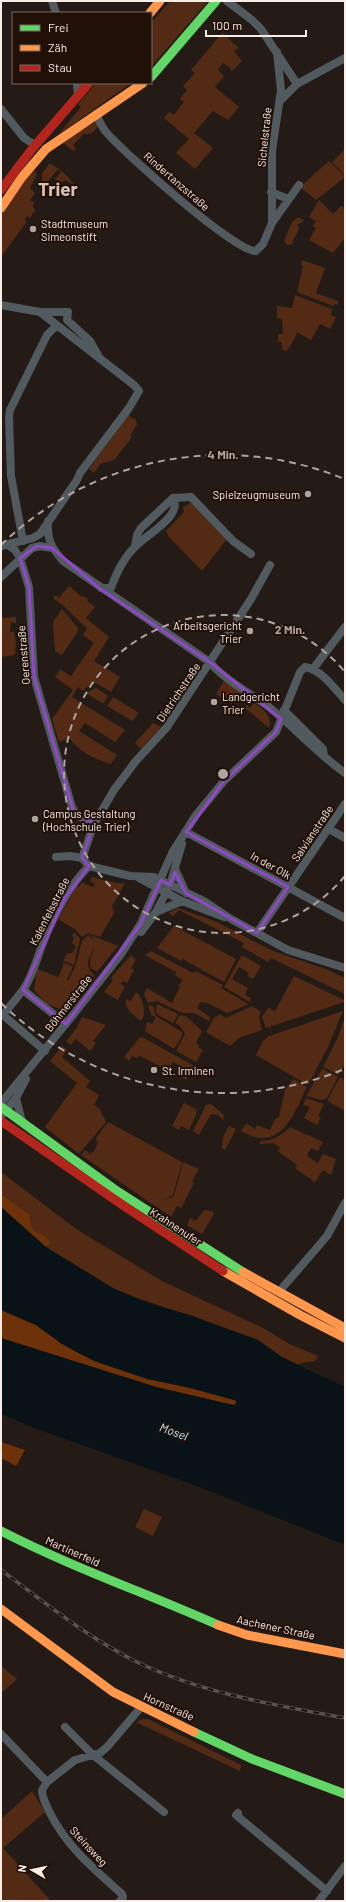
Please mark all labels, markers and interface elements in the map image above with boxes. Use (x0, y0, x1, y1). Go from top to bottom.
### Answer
legend (12, 12, 152, 84)
scale bar (206, 12, 306, 38)
text: 100 m (212, 18, 242, 32)
text: Frei (48, 20, 68, 34)
text: Zäh (48, 40, 67, 54)
text: Stau (48, 60, 72, 74)
street label: Sichelstraße (254, 106, 274, 168)
street label: Rindertanzstraße (142, 149, 213, 213)
district label: Trier (38, 177, 79, 200)
place label: Stadtmuseum Simeonstift (41, 217, 108, 243)
marker: Stadtmuseum Simeonstift (28, 224, 38, 234)
text: 4 Min. (207, 447, 239, 461)
place label: Spielzeugmuseum (213, 488, 300, 501)
marker: Spielzeugmuseum (303, 489, 313, 499)
place label: Arbeitsgericht Trier (173, 619, 242, 645)
text: 2 Min. (275, 622, 305, 636)
street label: Oerenstraße (14, 625, 32, 685)
marker: Arbeitsgericht Trier (245, 626, 255, 636)
street label: Dietrichstraße (153, 660, 203, 724)
place label: Landgericht Trier (222, 690, 280, 716)
marker: Landgericht Trier (209, 697, 219, 707)
centre of rings (216, 767, 230, 781)
street label: Salvianstraße (288, 802, 336, 864)
place label: Campus Gestaltung (Hochschule Trier) (42, 807, 136, 833)
marker: Campus Gestaltung (Hochschule Trier) (30, 814, 40, 824)
street label: In der Olk (249, 849, 294, 882)
street label: Kalenfelsstraße (26, 875, 72, 947)
street label: Böhmerstraße (42, 972, 94, 1034)
place label: St. Irminen (162, 1064, 214, 1077)
marker: St. Irminen (149, 1065, 159, 1075)
street label: Krahnenufer (148, 1204, 204, 1248)
water label: Mosel (158, 1419, 190, 1443)
street label: Martinerfeld (44, 1533, 102, 1569)
street label: Aachener Straße (236, 1612, 316, 1642)
street label: Hornstraße (142, 1689, 196, 1723)
street label: Steinsweg (67, 1824, 111, 1869)
north arrow (12, 1850, 52, 1890)
text: N (15, 1864, 29, 1873)

